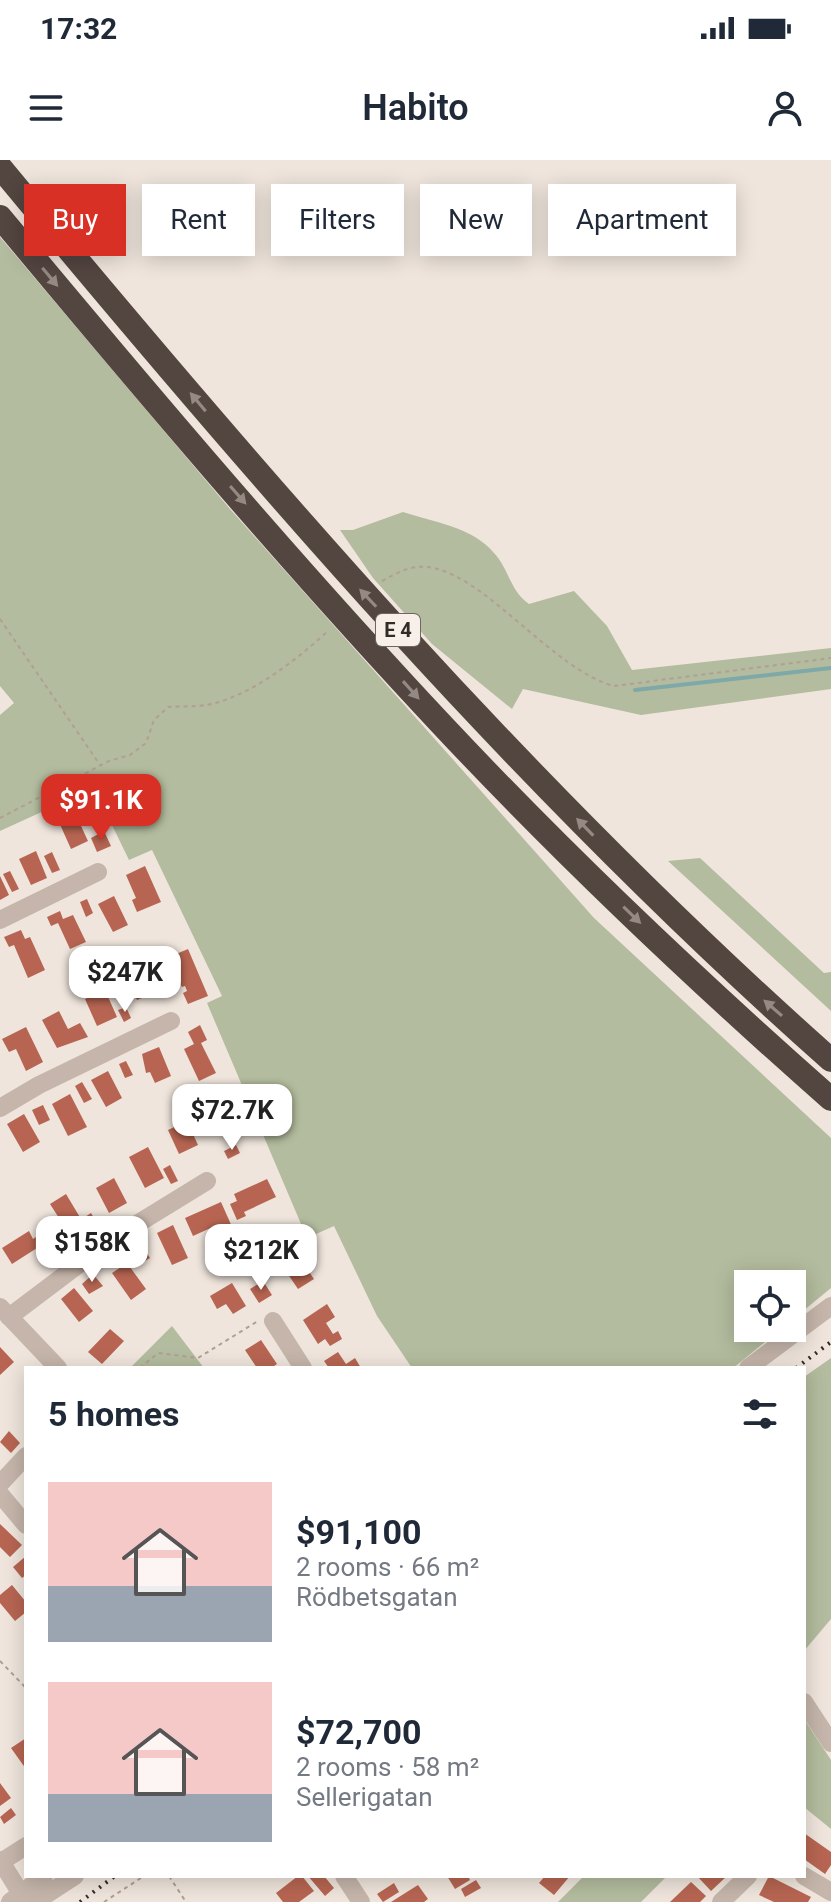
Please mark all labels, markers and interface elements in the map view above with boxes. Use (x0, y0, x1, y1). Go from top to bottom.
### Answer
text: 17:32 (40, 11, 117, 46)
icon: menu (24, 86, 68, 130)
icon: person (763, 86, 807, 130)
text: Habito (362, 87, 469, 129)
chip: Buy (24, 184, 126, 256)
chip: Rent (142, 184, 255, 256)
chip: Filters (271, 184, 404, 256)
chip: New (420, 184, 532, 256)
chip: Apartment (548, 184, 736, 256)
one-way arrow (41, 267, 58, 287)
one-way arrow (189, 392, 207, 412)
one-way arrow (229, 486, 247, 505)
one-way arrow (360, 588, 378, 607)
road number: E 4 (376, 614, 420, 646)
one-way arrow (401, 680, 419, 699)
pin: $91.1K (36, 774, 166, 842)
text: $91.1K (59, 785, 143, 815)
one-way arrow (577, 818, 595, 837)
one-way arrow (622, 905, 641, 924)
pin: $247K (69, 946, 181, 1014)
text: $247K (87, 957, 163, 987)
one-way arrow (763, 1000, 783, 1017)
pin: $72.7K (167, 1084, 297, 1152)
text: $72.7K (190, 1095, 274, 1125)
pin: $158K (36, 1216, 148, 1284)
pin: $212K (205, 1224, 317, 1292)
text: $158K (54, 1227, 130, 1257)
text: $212K (223, 1235, 299, 1265)
map controls (734, 1270, 806, 1342)
button: locate (734, 1270, 806, 1342)
icon: filters (738, 1392, 782, 1436)
text: 5 homes (48, 1394, 179, 1434)
text: $91,100 (296, 1512, 421, 1552)
icon: home (112, 1514, 208, 1610)
text: 2 rooms · 66 m² (296, 1552, 479, 1582)
text: Rödbetsgatan (296, 1582, 458, 1612)
text: $72,700 (296, 1712, 421, 1752)
icon: home (112, 1714, 208, 1810)
text: 2 rooms · 58 m² (296, 1752, 479, 1782)
text: Sellerigatan (296, 1782, 433, 1812)

